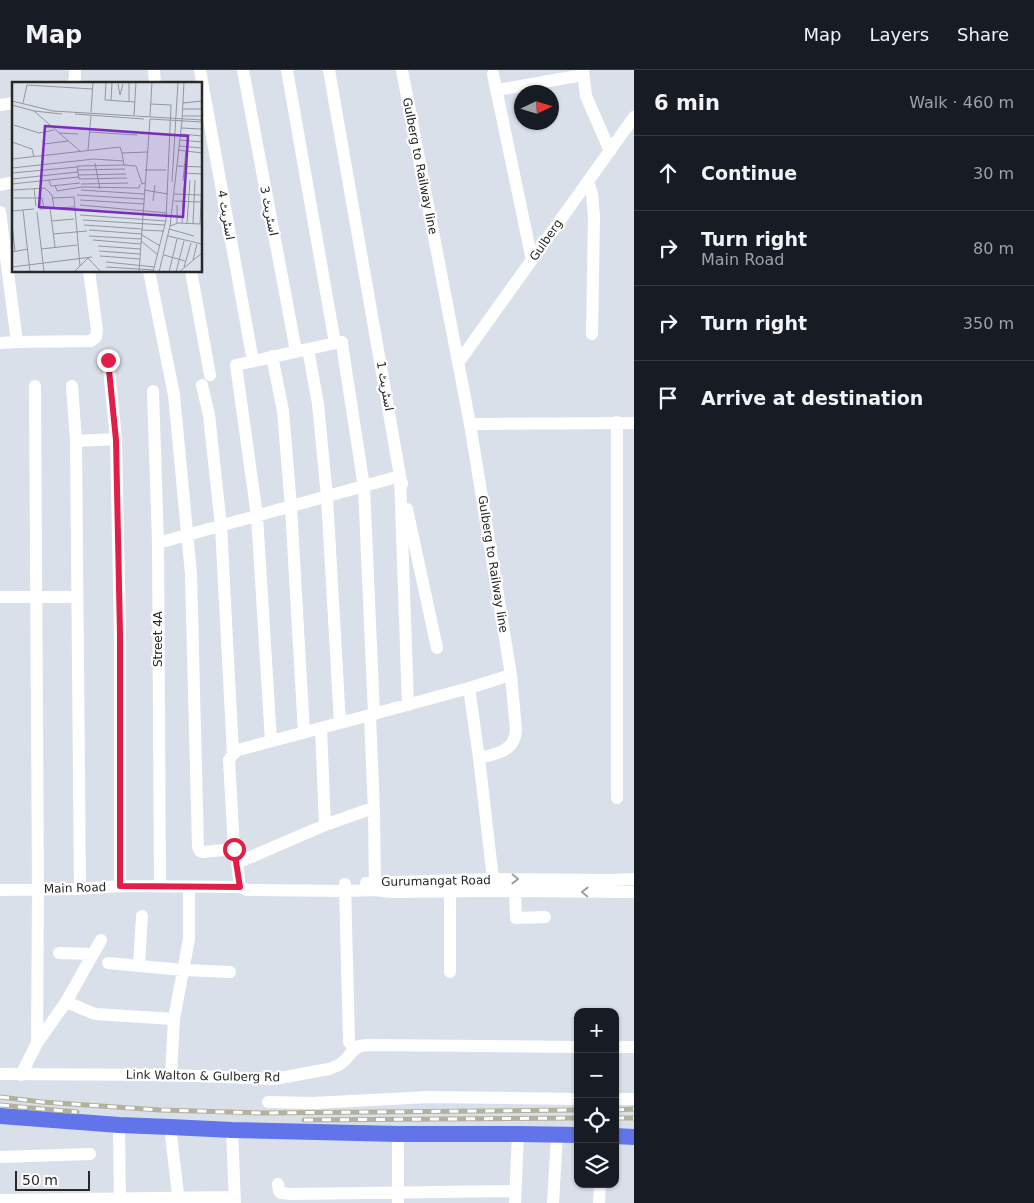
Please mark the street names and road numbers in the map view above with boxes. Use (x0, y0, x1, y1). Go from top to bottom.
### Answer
street label: Gulberg to Railway line (400, 96, 440, 236)
street label: اسٹریٹ 3 (256, 185, 281, 237)
street label: اسٹریٹ 4 (214, 189, 237, 241)
street label: Gulberg (527, 216, 565, 264)
street label: اسٹریٹ 1 (373, 360, 396, 412)
street label: Gulberg to Railway line (475, 494, 511, 634)
street label: Street 4A (151, 610, 165, 667)
street label: Gurumangat Road (381, 873, 491, 889)
street label: Main Road (43, 880, 107, 896)
street label: Link Walton & Gulberg Rd (126, 1068, 280, 1084)

